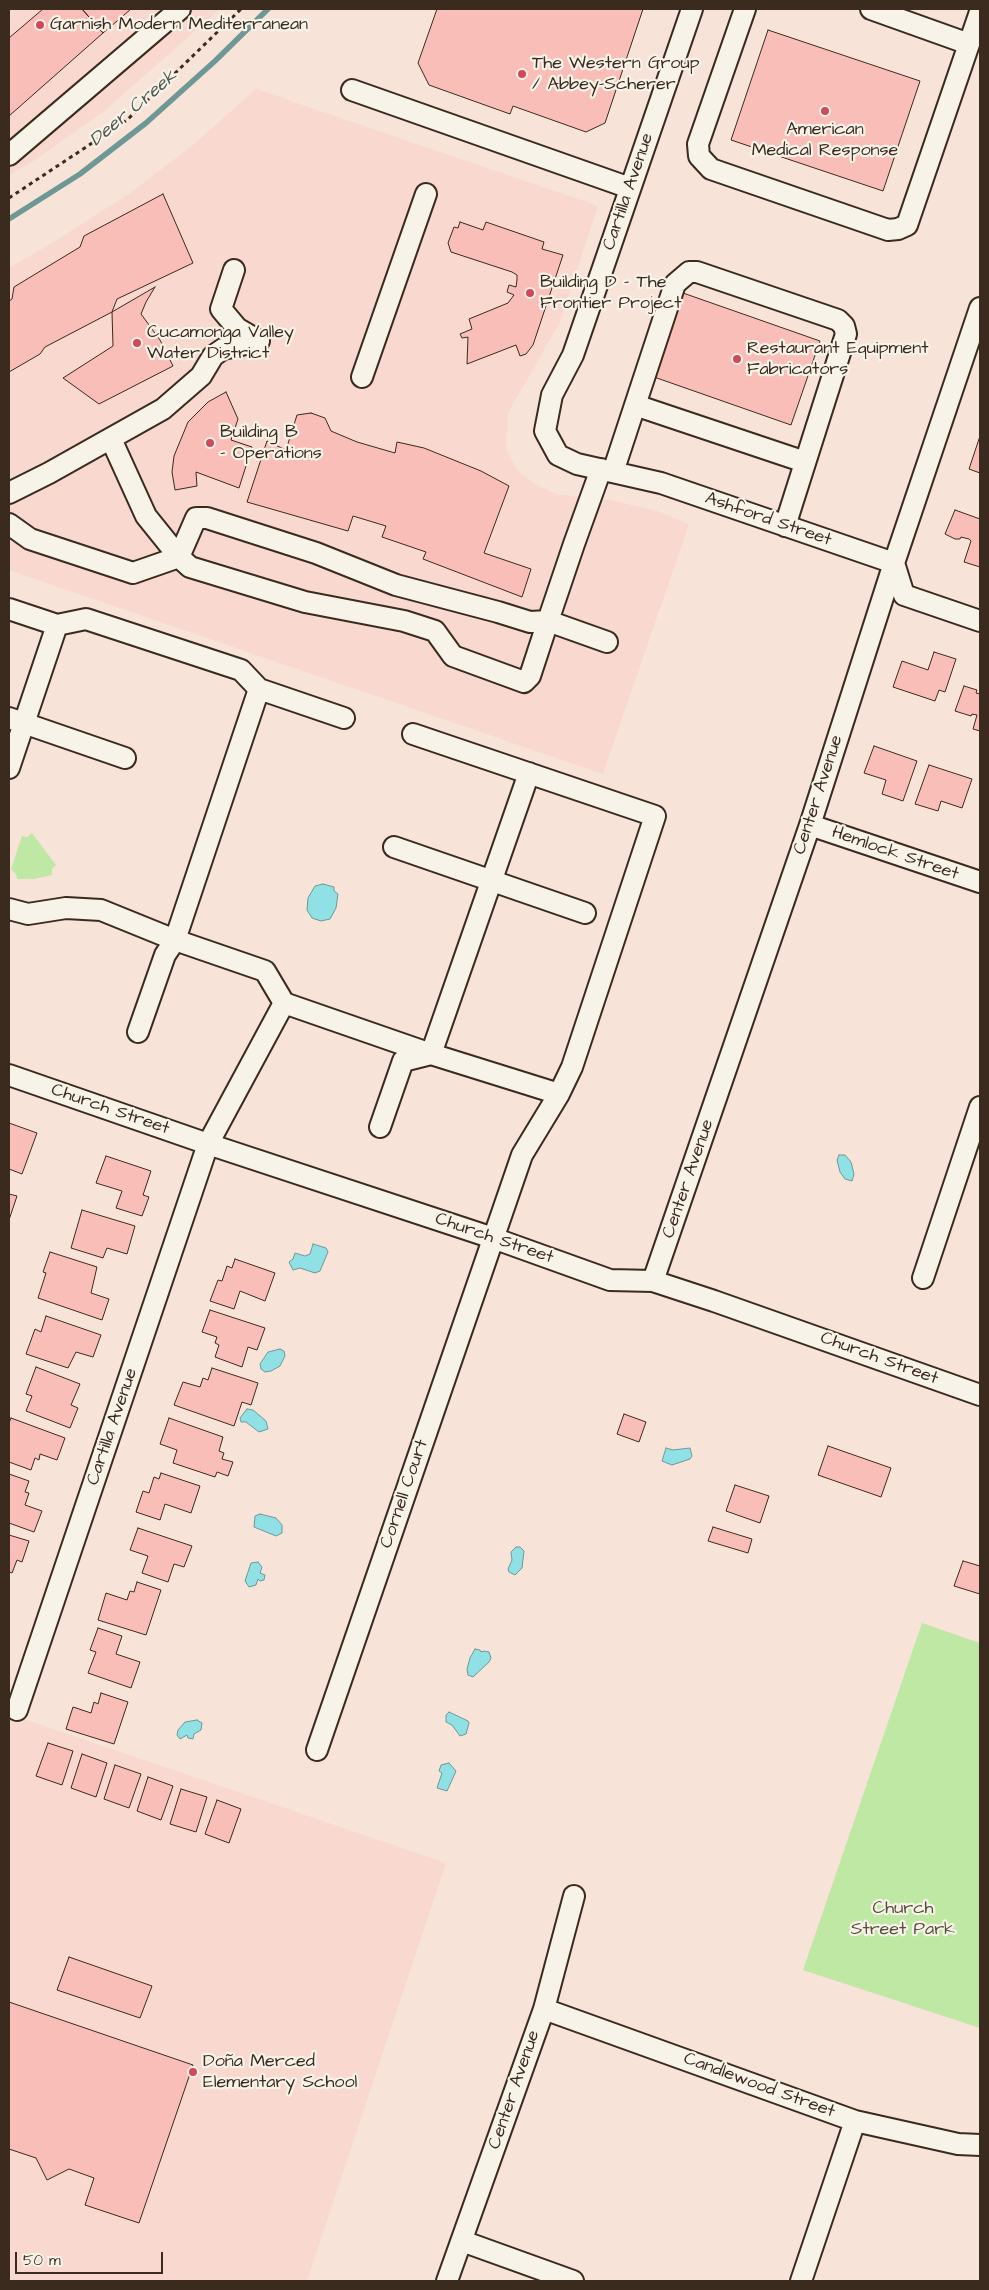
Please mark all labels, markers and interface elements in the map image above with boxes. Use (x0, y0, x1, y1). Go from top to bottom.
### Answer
place label: Garnish Modern Mediterranean (50, 14, 308, 36)
marker: Garnish Modern Mediterranean (34, 19, 46, 31)
place label: The Western Group / Abbey-Scherer (532, 53, 700, 96)
water label: Deer Creek (86, 66, 182, 152)
marker: The Western Group / Abbey-Scherer (516, 68, 528, 80)
marker: American Medical Response (819, 105, 831, 117)
place label: American Medical Response (752, 119, 898, 162)
street label: Cartilla Avenue (599, 131, 659, 253)
place label: Building D - The Frontier Project (540, 272, 682, 314)
marker: Building D - The Frontier Project (524, 287, 536, 299)
place label: Cucamonga Valley Water District (147, 322, 294, 364)
marker: Cucamonga Valley Water District (131, 337, 143, 349)
place label: Restaurant Equipment Fabricators (747, 338, 929, 380)
marker: Restaurant Equipment Fabricators (731, 353, 743, 365)
place label: Building B - Operations (220, 422, 322, 464)
marker: Building B - Operations (204, 437, 216, 449)
street label: Ashford Street (702, 488, 834, 552)
street label: Center Avenue (790, 733, 848, 857)
street label: Hemlock Street (829, 822, 961, 886)
street label: Church Street (48, 1080, 172, 1140)
street label: Center Avenue (659, 1117, 719, 1241)
street label: Church Street (432, 1209, 556, 1269)
street label: Church Street (817, 1328, 941, 1390)
street label: Cartilla Avenue (83, 1366, 143, 1488)
street label: Cornell Court (376, 1437, 434, 1551)
park label: Church Street Park (851, 1898, 955, 1940)
street label: Center Avenue (485, 2028, 545, 2152)
street label: Candlewood Street (680, 2049, 838, 2123)
place label: Doña Merced Elementary School (203, 2051, 357, 2094)
marker: Doña Merced Elementary School (187, 2066, 199, 2078)
scale bar (18, 2242, 165, 2274)
text: 50 m (23, 2250, 61, 2271)

